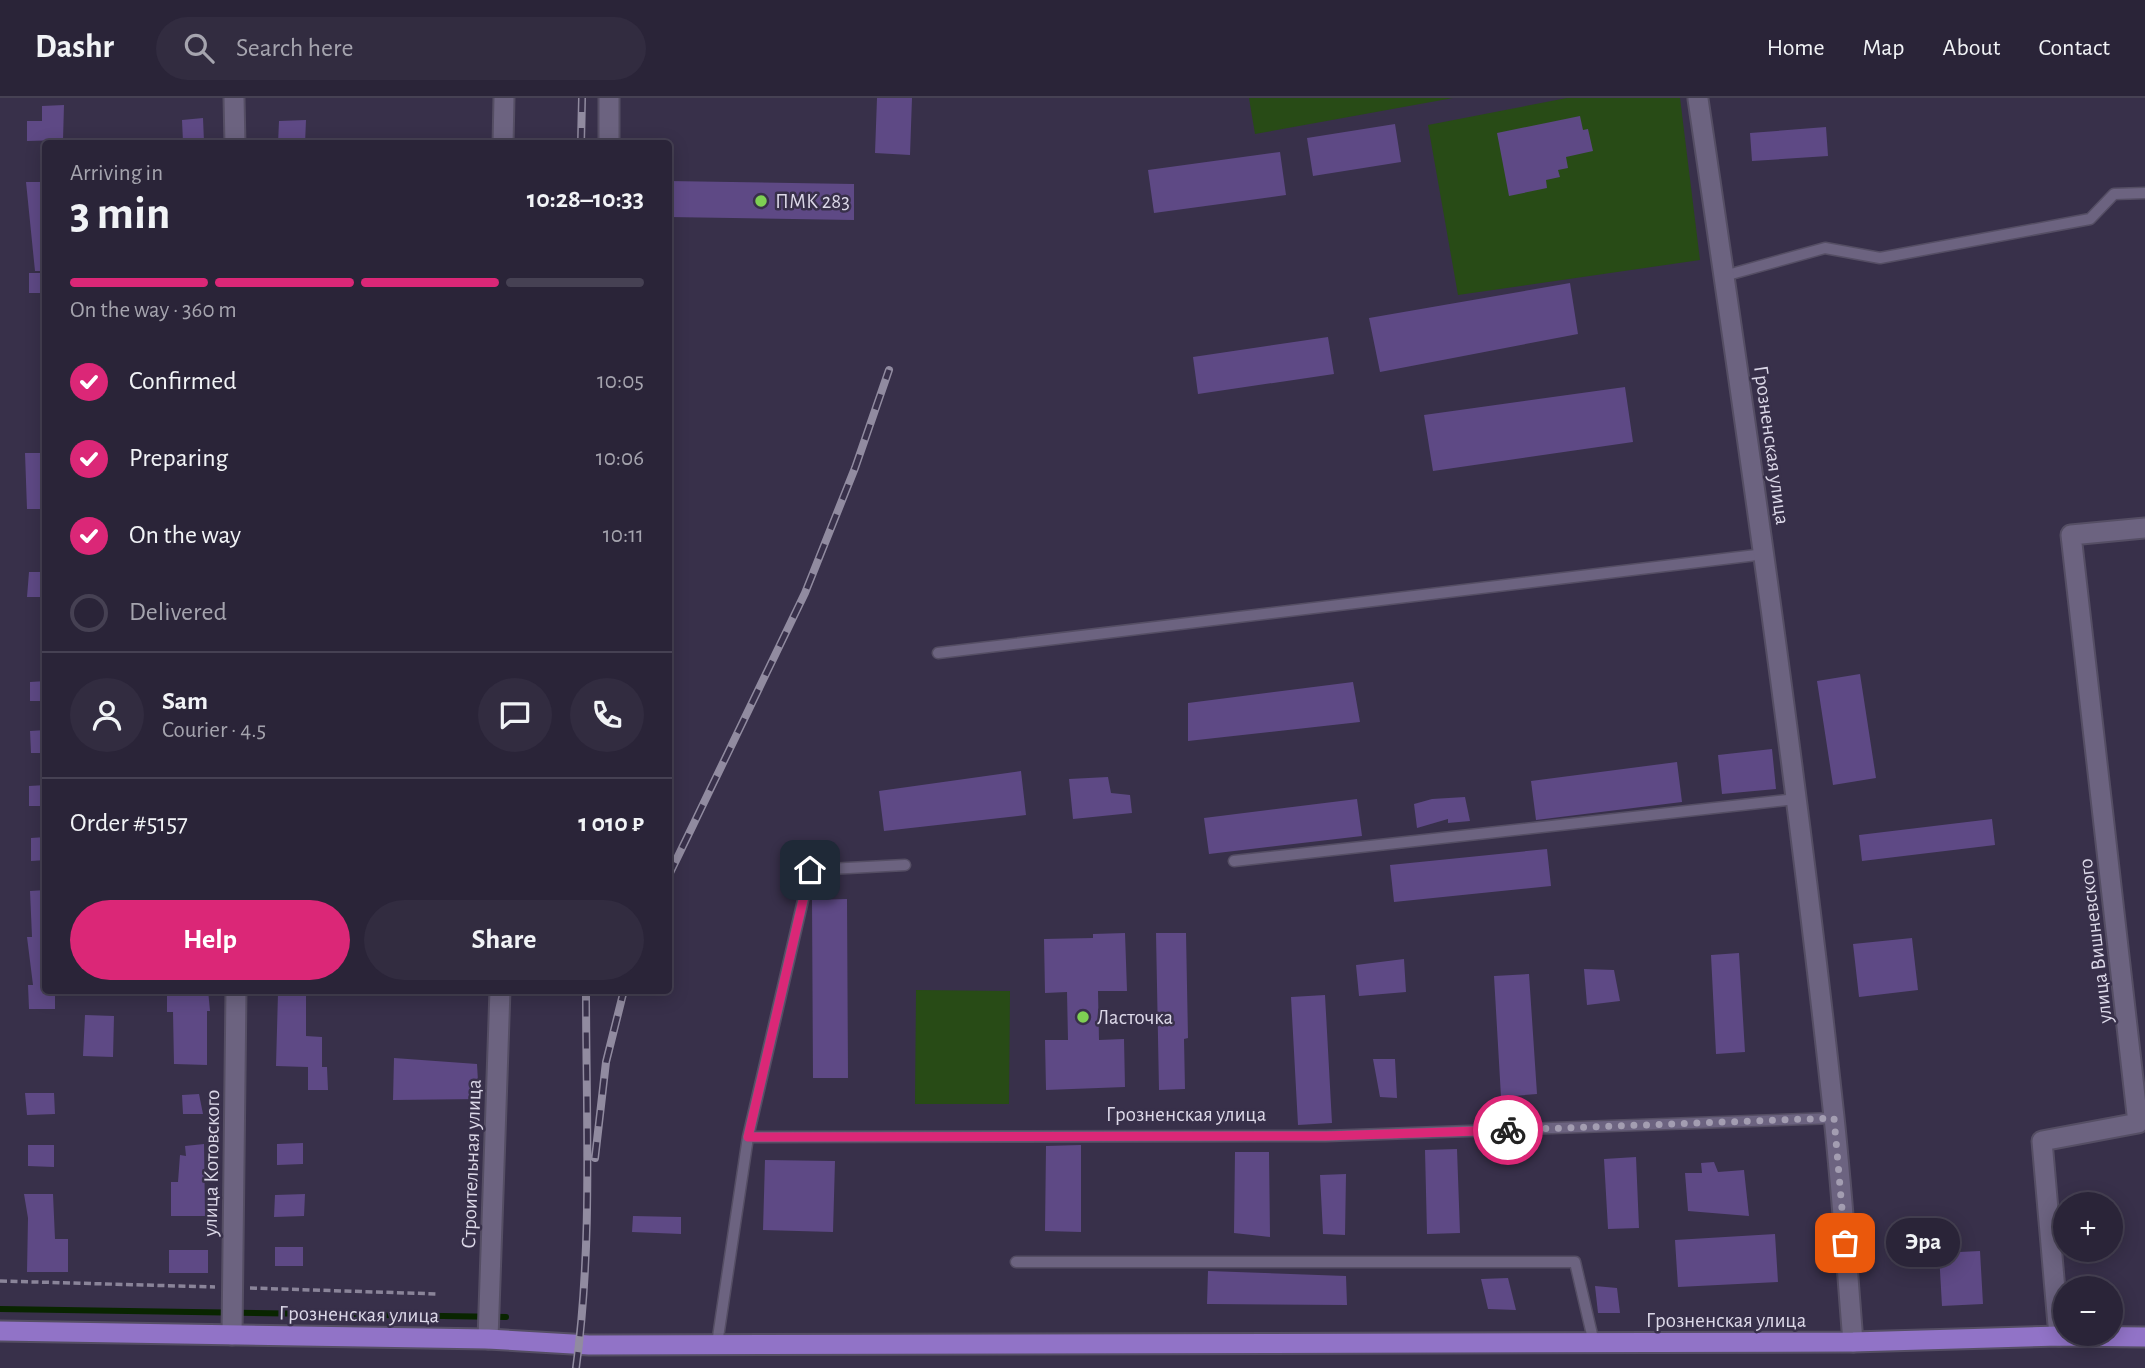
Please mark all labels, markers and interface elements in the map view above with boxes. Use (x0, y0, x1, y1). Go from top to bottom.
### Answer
search box (156, 17, 646, 80)
icon: search (180, 29, 218, 67)
text: Dashr (35, 31, 114, 64)
text: Search here (236, 35, 353, 61)
text: Home (1767, 36, 1825, 60)
text: Map (1863, 36, 1905, 60)
text: About (1943, 36, 2000, 60)
text: Contact (2038, 36, 2110, 60)
text: Arriving in (70, 162, 163, 185)
text: 10:28–10:33 (527, 186, 644, 212)
text: 3 min (70, 191, 170, 237)
place label: ПМК 283 (775, 191, 850, 212)
marker: ПМК 283 (753, 193, 769, 209)
text: On the way · 360 m (70, 299, 237, 322)
icon: check (70, 363, 108, 401)
street label: Грозненская улица (1750, 364, 1793, 526)
text: Confirmed (129, 368, 237, 394)
text: 10:05 (597, 370, 644, 393)
icon: check (70, 440, 108, 478)
text: Preparing (129, 445, 228, 471)
text: 10:06 (596, 447, 644, 470)
icon: check (70, 517, 108, 555)
text: On the way (129, 522, 241, 548)
text: 10:11 (603, 524, 644, 547)
text: Delivered (129, 599, 227, 625)
button: person (70, 678, 144, 752)
button: chat (478, 678, 552, 752)
button: phone (570, 678, 644, 752)
text: Sam (162, 688, 208, 714)
text: Courier · 4.5 (162, 719, 266, 742)
text: Order #5157 (70, 810, 188, 836)
text: 1 010 ₽ (578, 810, 644, 836)
pin (780, 840, 840, 900)
icon: home (791, 851, 829, 889)
street label: улица Вишневского (2075, 857, 2116, 1026)
button: Help (70, 900, 350, 980)
button: Share (364, 900, 644, 980)
place label: Ласточка (1097, 1007, 1173, 1028)
marker: Ласточка (1075, 1009, 1091, 1025)
street label: Строительная улица (458, 1079, 485, 1249)
street label: улица Котовского (200, 1089, 223, 1238)
courier (1473, 1095, 1543, 1165)
street label: Грозненская улица (1106, 1104, 1267, 1125)
icon: bike (1489, 1111, 1527, 1149)
map controls (2053, 1192, 2123, 1346)
button: + (2053, 1192, 2123, 1262)
pin (1815, 1213, 1875, 1273)
callout: Эра (1887, 1218, 1960, 1268)
icon: bag (1826, 1224, 1864, 1262)
text: Эра (1905, 1231, 1941, 1254)
button: − (2053, 1276, 2123, 1346)
street label: Грозненская улица (279, 1303, 440, 1326)
street label: Грозненская улица (1646, 1310, 1807, 1331)

